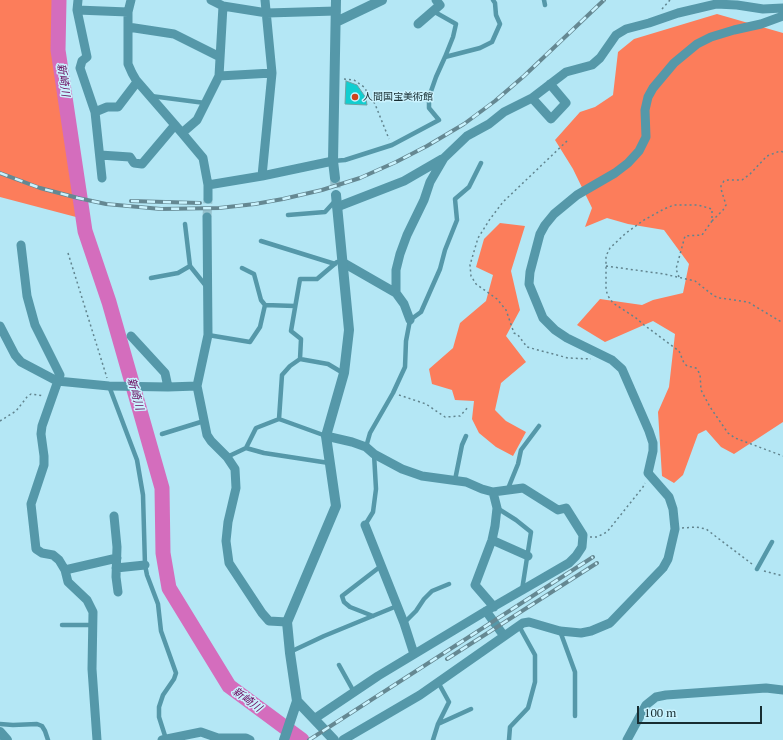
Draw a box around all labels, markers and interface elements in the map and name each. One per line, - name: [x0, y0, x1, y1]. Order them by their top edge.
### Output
- water label: 新崎川: [54, 63, 72, 97]
- place label: 人間国宝美術館: [363, 91, 433, 103]
- marker: 人間国宝美術館: [350, 92, 360, 102]
- water label: 新崎川: [124, 376, 146, 412]
- water label: 新崎川: [230, 685, 264, 715]
- scale bar: [639, 698, 764, 724]
- text: 100 m: [644, 705, 676, 720]

